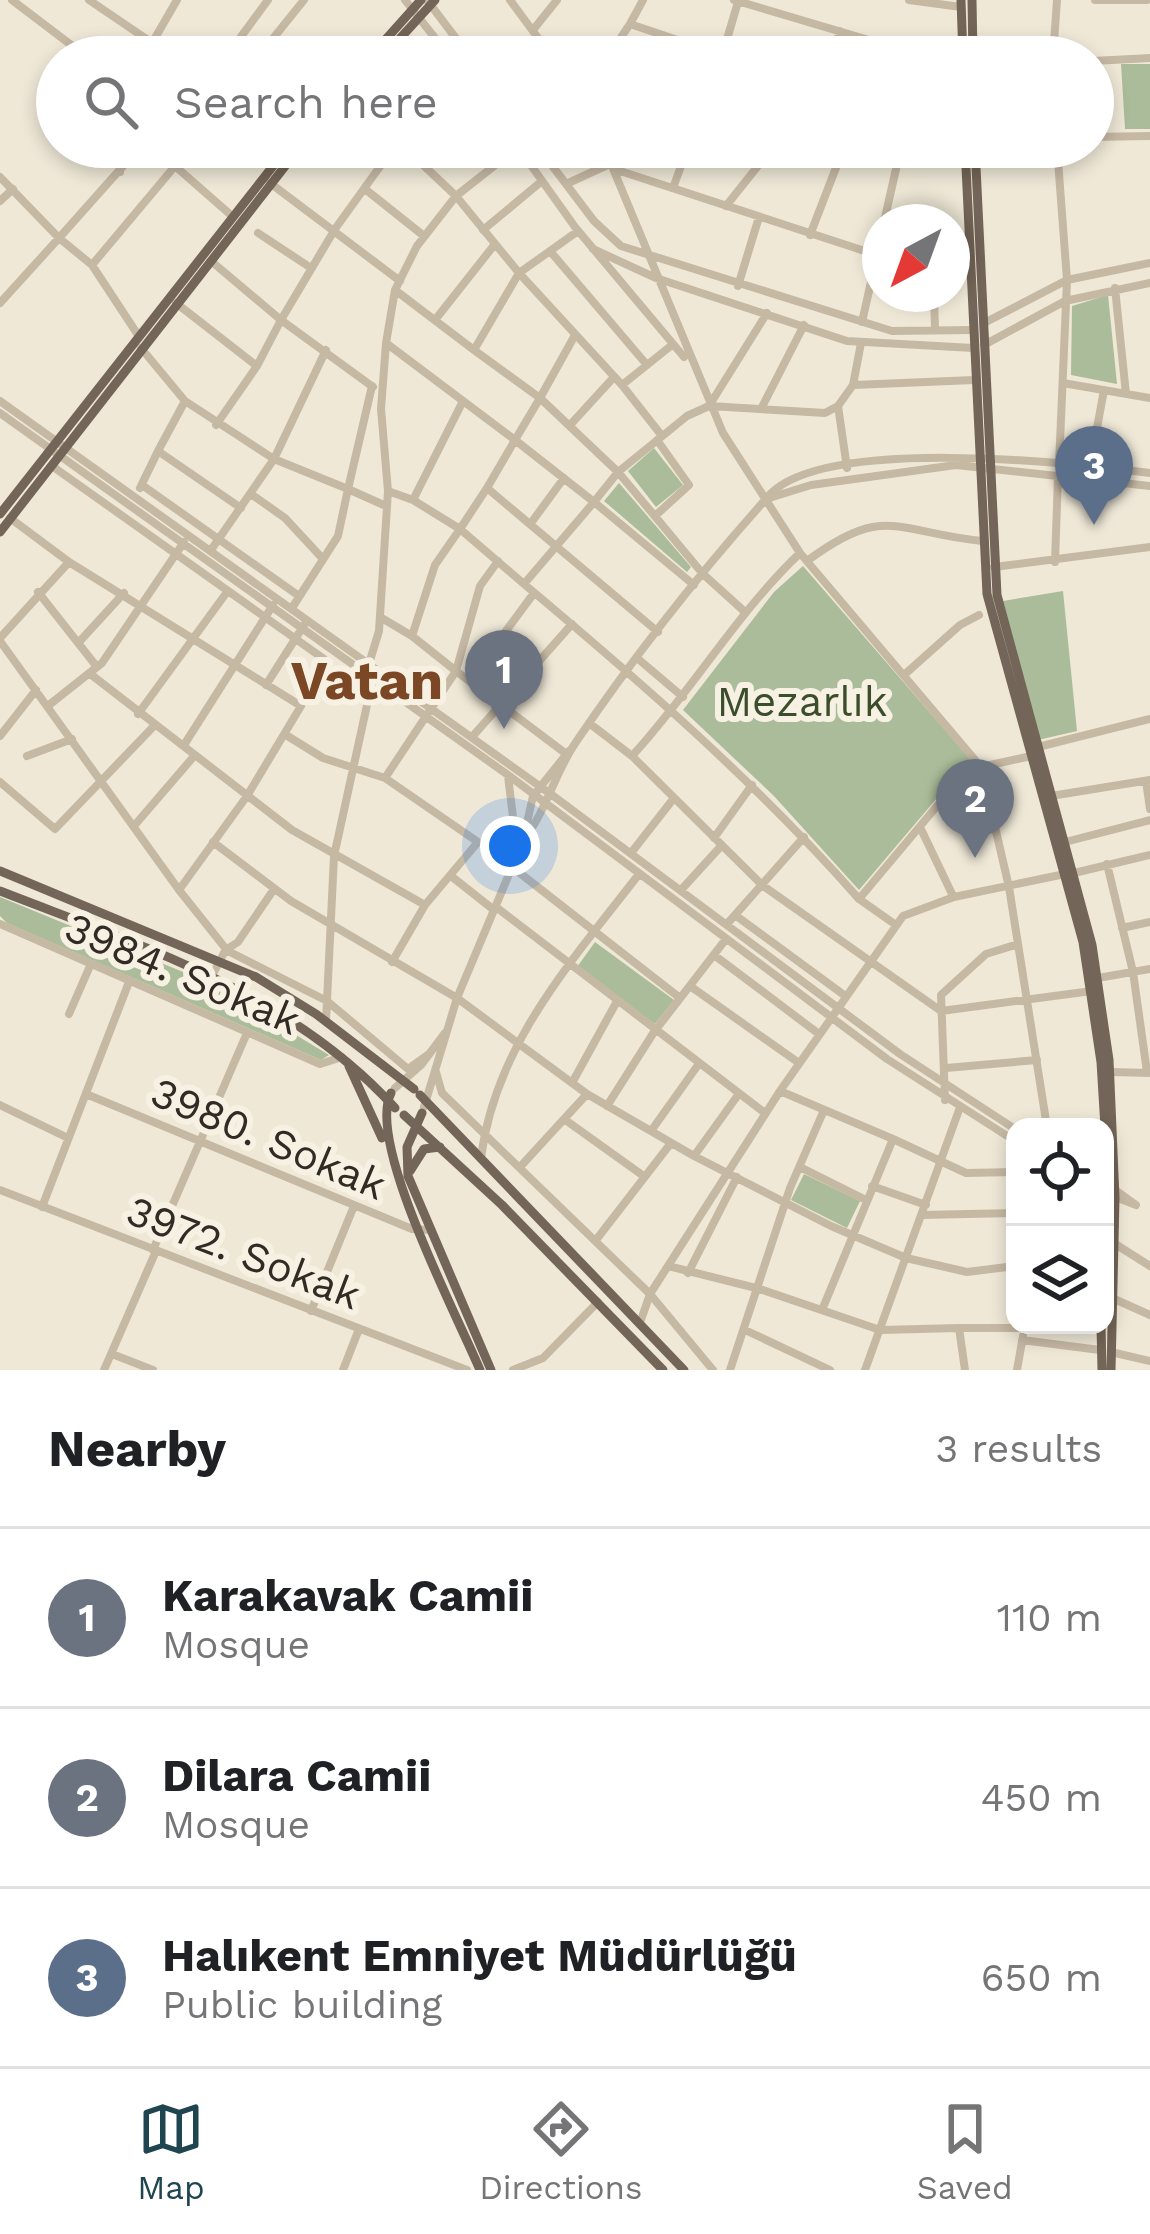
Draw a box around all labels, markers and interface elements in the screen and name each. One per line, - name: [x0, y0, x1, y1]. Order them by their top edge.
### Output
- search box: [36, 36, 1114, 168]
- icon: search: [78, 69, 144, 135]
- text: Search here: [174, 76, 438, 129]
- north arrow: [862, 204, 970, 312]
- pin: 3: [1055, 426, 1133, 525]
- pin: 1: [465, 630, 543, 729]
- district label: Vatan: [291, 649, 443, 712]
- park label: Mezarlık: [717, 677, 887, 726]
- pin: 2: [936, 759, 1014, 858]
- your location: [480, 816, 540, 876]
- street label: 3984. Sokak: [58, 902, 307, 1045]
- street label: 3980. Sokak: [144, 1067, 393, 1210]
- map controls: [1006, 1118, 1114, 1334]
- button: locate: [1006, 1118, 1114, 1226]
- street label: 3972. Sokak: [120, 1185, 368, 1319]
- button: layers: [1006, 1226, 1114, 1334]
- text: Nearby: [48, 1419, 226, 1478]
- text: 3 results: [936, 1426, 1102, 1471]
- text: Karakavak Camii: [162, 1569, 533, 1622]
- text: 1: [79, 1595, 95, 1640]
- text: 110 m: [997, 1595, 1102, 1640]
- text: Mosque: [162, 1622, 310, 1667]
- text: Dilara Camii: [162, 1749, 431, 1802]
- text: 2: [75, 1775, 99, 1820]
- text: 450 m: [981, 1775, 1102, 1820]
- text: Mosque: [162, 1802, 310, 1847]
- text: Halıkent Emniyet Müdürlüğü: [162, 1929, 797, 1982]
- text: 3: [75, 1955, 99, 2000]
- text: 650 m: [981, 1955, 1102, 2000]
- text: Public building: [162, 1982, 442, 2027]
- tab: Map: [137, 2096, 205, 2207]
- tab: Directions: [479, 2096, 642, 2207]
- tab: Saved: [917, 2096, 1013, 2207]

